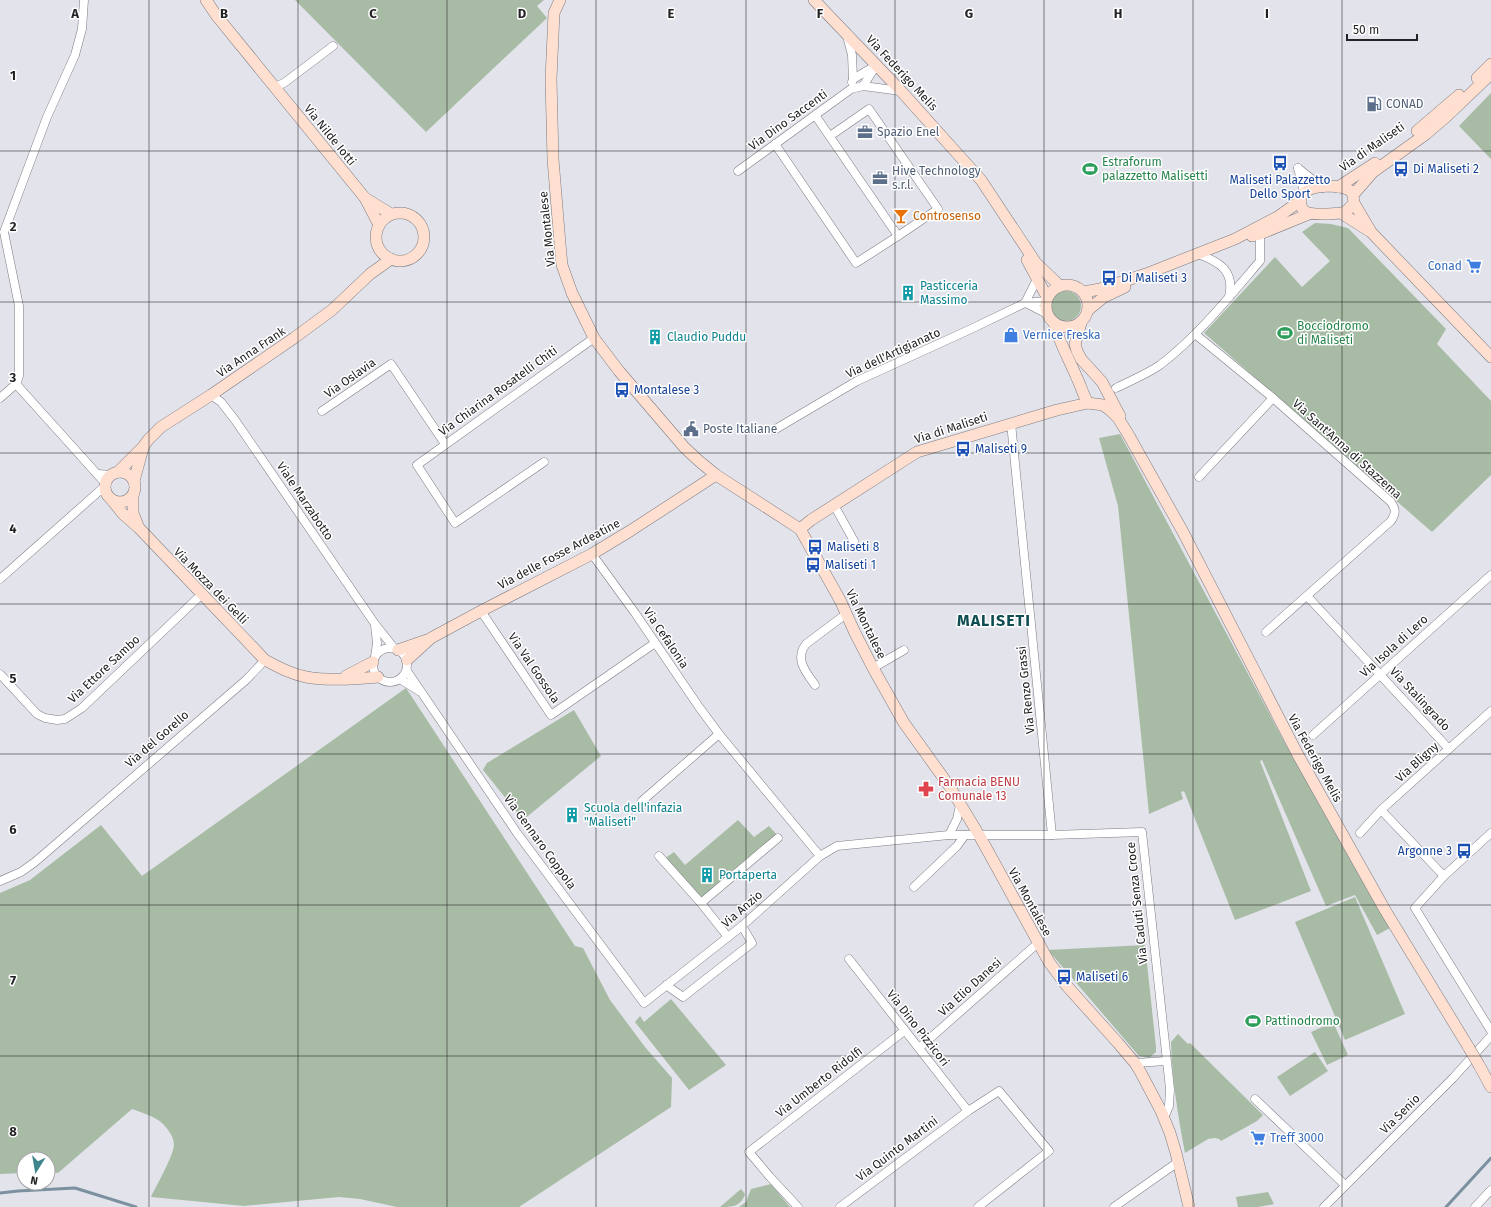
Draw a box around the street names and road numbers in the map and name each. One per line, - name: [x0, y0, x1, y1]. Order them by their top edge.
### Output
- street label: Via Federigo Melis: [863, 32, 941, 114]
- street label: Via Dino Saccenti: [746, 87, 830, 153]
- street label: Via Nilde Iotti: [301, 102, 359, 168]
- street label: Via di Maliseti: [1337, 119, 1407, 175]
- street label: Via Montalese: [536, 191, 558, 267]
- street label: Via Anna Frank: [214, 323, 289, 380]
- street label: Via dell'Artigianato: [844, 325, 942, 381]
- street label: Via Chiarina Rosatelli Chiti: [436, 343, 560, 439]
- street label: Via Oslavia: [322, 355, 378, 401]
- street label: Via Sant'Anna di Stazzema: [1290, 396, 1404, 502]
- street label: Via di Maliseti: [913, 410, 989, 446]
- street label: Viale Marzabotto: [274, 459, 336, 543]
- street label: Via delle Fosse Ardeatine: [496, 516, 622, 592]
- street label: Via Mozza dei Gelli: [171, 545, 251, 627]
- street label: Via Montalese: [843, 587, 889, 661]
- street label: Via Cefalonia: [641, 605, 691, 671]
- street label: Via Isola di Lero: [1357, 612, 1431, 680]
- street label: Via Val Gossola: [505, 630, 563, 706]
- street label: Via Ettore Sambo: [65, 632, 143, 706]
- street label: Via Renzo Grassi: [1014, 645, 1038, 735]
- street label: Via Stalingrado: [1387, 664, 1453, 734]
- street label: Via del Gorello: [122, 708, 192, 770]
- street label: Via Federigo Melis: [1285, 712, 1345, 805]
- street label: Via Bligny: [1393, 739, 1441, 785]
- street label: Via Gennaro Coppola: [501, 792, 579, 892]
- street label: Via Caduti Senza Croce: [1124, 841, 1150, 965]
- street label: Via Montalese: [1005, 865, 1055, 939]
- street label: Via Anzio: [719, 888, 765, 930]
- street label: Via Elio Danesi: [936, 955, 1004, 1019]
- street label: Via Dino Pizzicori: [884, 987, 952, 1069]
- street label: Via Umberto Ridolfi: [773, 1044, 865, 1120]
- street label: Via Senio: [1377, 1091, 1423, 1137]
- street label: Via Quinto Martini: [853, 1114, 941, 1184]

